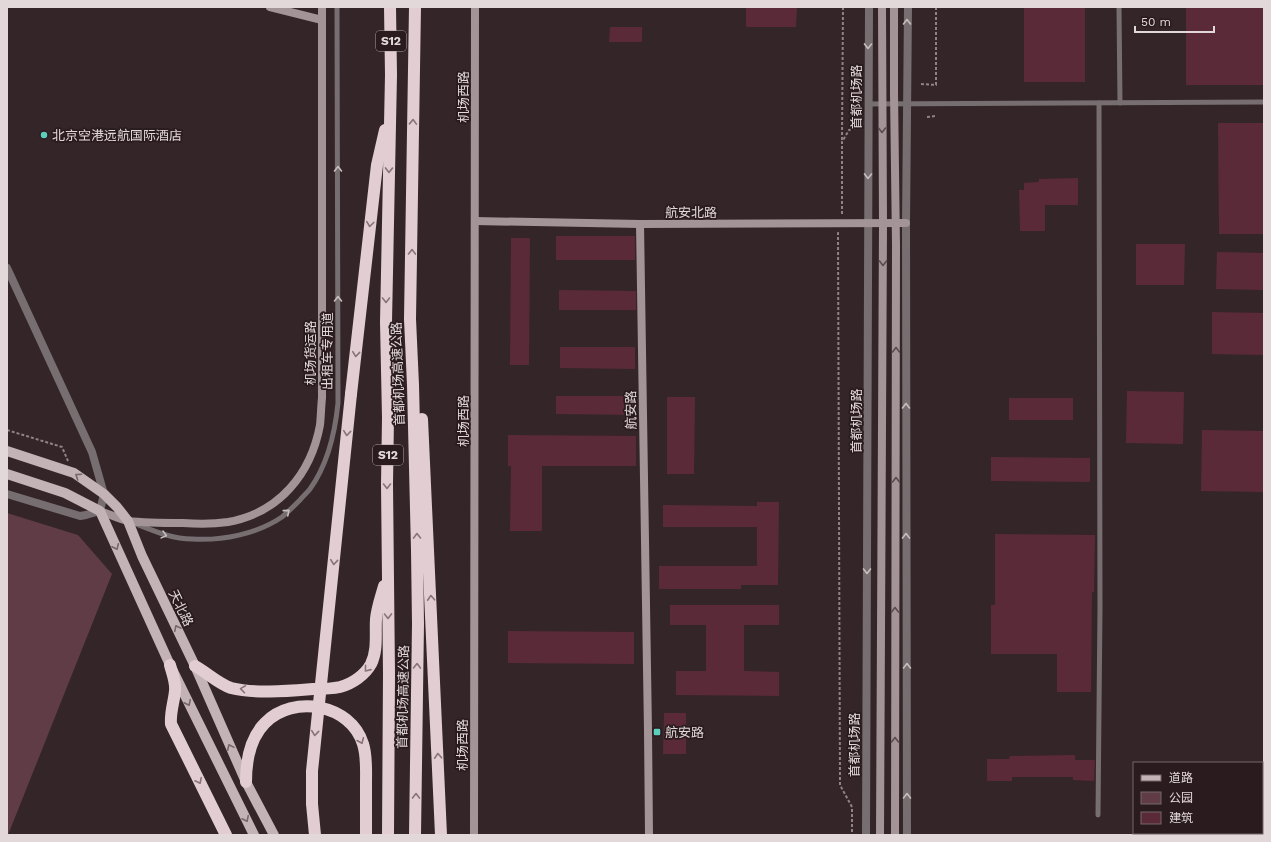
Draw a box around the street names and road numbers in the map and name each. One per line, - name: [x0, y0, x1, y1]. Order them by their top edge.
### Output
- road number: S12: [376, 31, 406, 51]
- street label: 首都机场路: [849, 64, 864, 130]
- street label: 机场西路: [456, 71, 471, 123]
- street label: 航安北路: [665, 205, 717, 220]
- street label: 出租车专用道: [320, 312, 335, 390]
- street label: 机场货运路: [303, 320, 318, 386]
- street label: 首都机场高速公路: [389, 322, 407, 426]
- street label: 首都机场路: [849, 388, 864, 454]
- street label: 航安路: [623, 390, 639, 430]
- street label: 机场西路: [456, 395, 471, 447]
- road number: S12: [373, 445, 403, 465]
- street label: 天北路: [166, 587, 196, 629]
- street label: 首都机场高速公路: [395, 645, 411, 749]
- street label: 首都机场路: [847, 712, 862, 778]
- street label: 机场西路: [455, 719, 470, 771]

